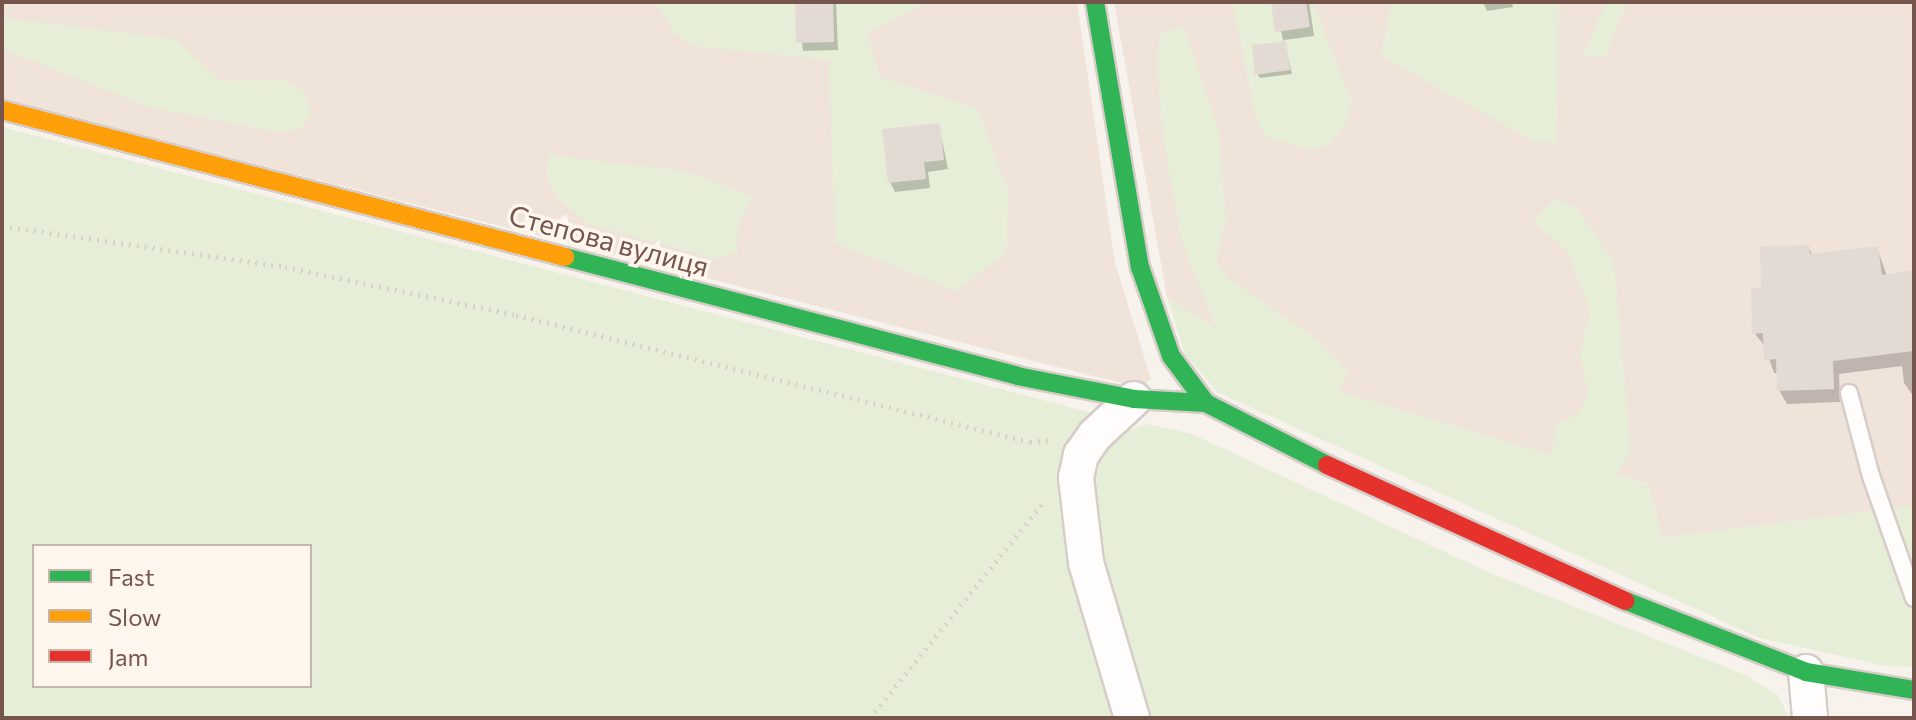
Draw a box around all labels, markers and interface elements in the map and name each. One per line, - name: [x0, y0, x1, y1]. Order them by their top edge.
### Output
- street label: Степова вулиця: [505, 197, 713, 283]
- legend: [32, 544, 312, 688]
- text: Fast: [108, 562, 155, 591]
- text: Slow: [108, 602, 161, 631]
- text: Jam: [108, 642, 148, 671]

